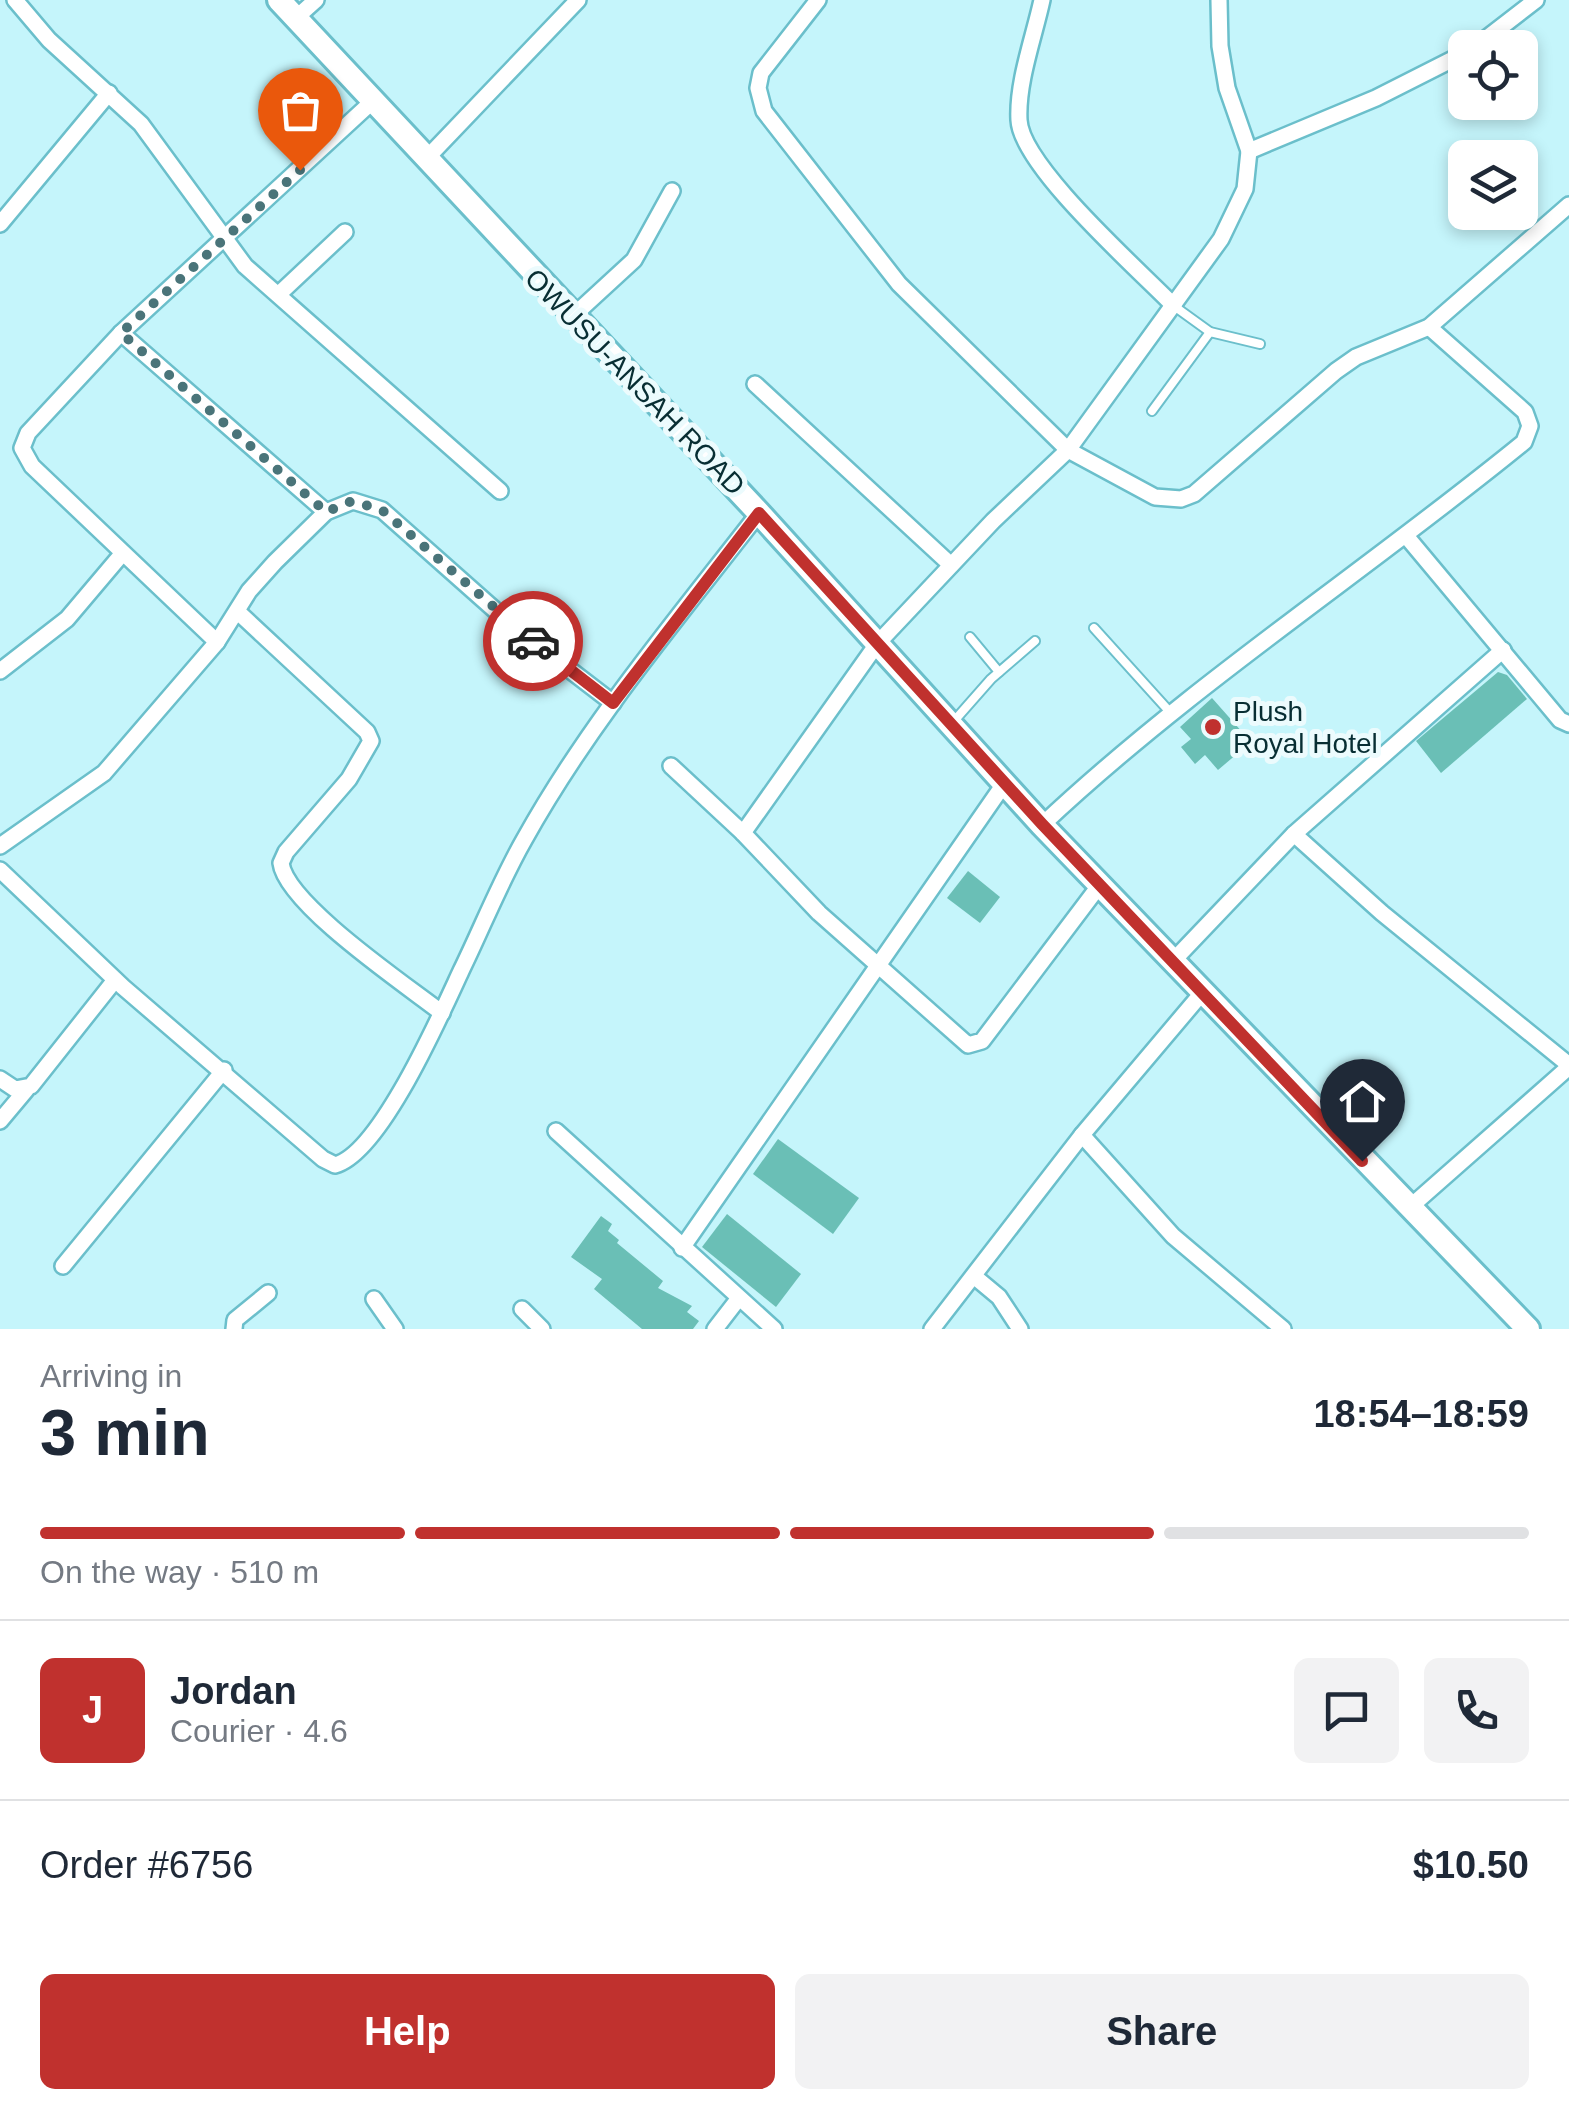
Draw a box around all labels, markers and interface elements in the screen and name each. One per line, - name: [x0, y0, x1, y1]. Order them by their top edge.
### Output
- map controls: [1448, 30, 1538, 230]
- button: locate: [1448, 30, 1538, 120]
- pin: [258, 68, 343, 171]
- icon: bag: [273, 83, 328, 138]
- button: layers: [1448, 140, 1538, 230]
- street label: OWUSU-ANSAH ROAD: [519, 263, 751, 501]
- courier: [483, 591, 583, 691]
- icon: car: [506, 614, 561, 669]
- place label: Plush Royal Hotel: [1233, 696, 1378, 759]
- marker: Plush Royal Hotel: [1202, 716, 1224, 738]
- pin: [1320, 1059, 1405, 1162]
- icon: home: [1335, 1074, 1390, 1129]
- text: Arriving in: [40, 1358, 182, 1394]
- text: 18:54–18:59: [1313, 1393, 1529, 1435]
- text: 3 min: [40, 1396, 210, 1469]
- text: On the way · 510 m: [40, 1554, 319, 1590]
- button: chat: [1294, 1658, 1399, 1763]
- button: phone: [1424, 1658, 1529, 1763]
- text: Jordan: [170, 1670, 297, 1712]
- text: J: [82, 1689, 103, 1731]
- text: Courier · 4.6: [170, 1713, 348, 1749]
- text: Order #6756: [40, 1844, 253, 1886]
- text: $10.50: [1413, 1844, 1529, 1886]
- button: Help: [40, 1974, 775, 2089]
- button: Share: [795, 1974, 1529, 2089]

